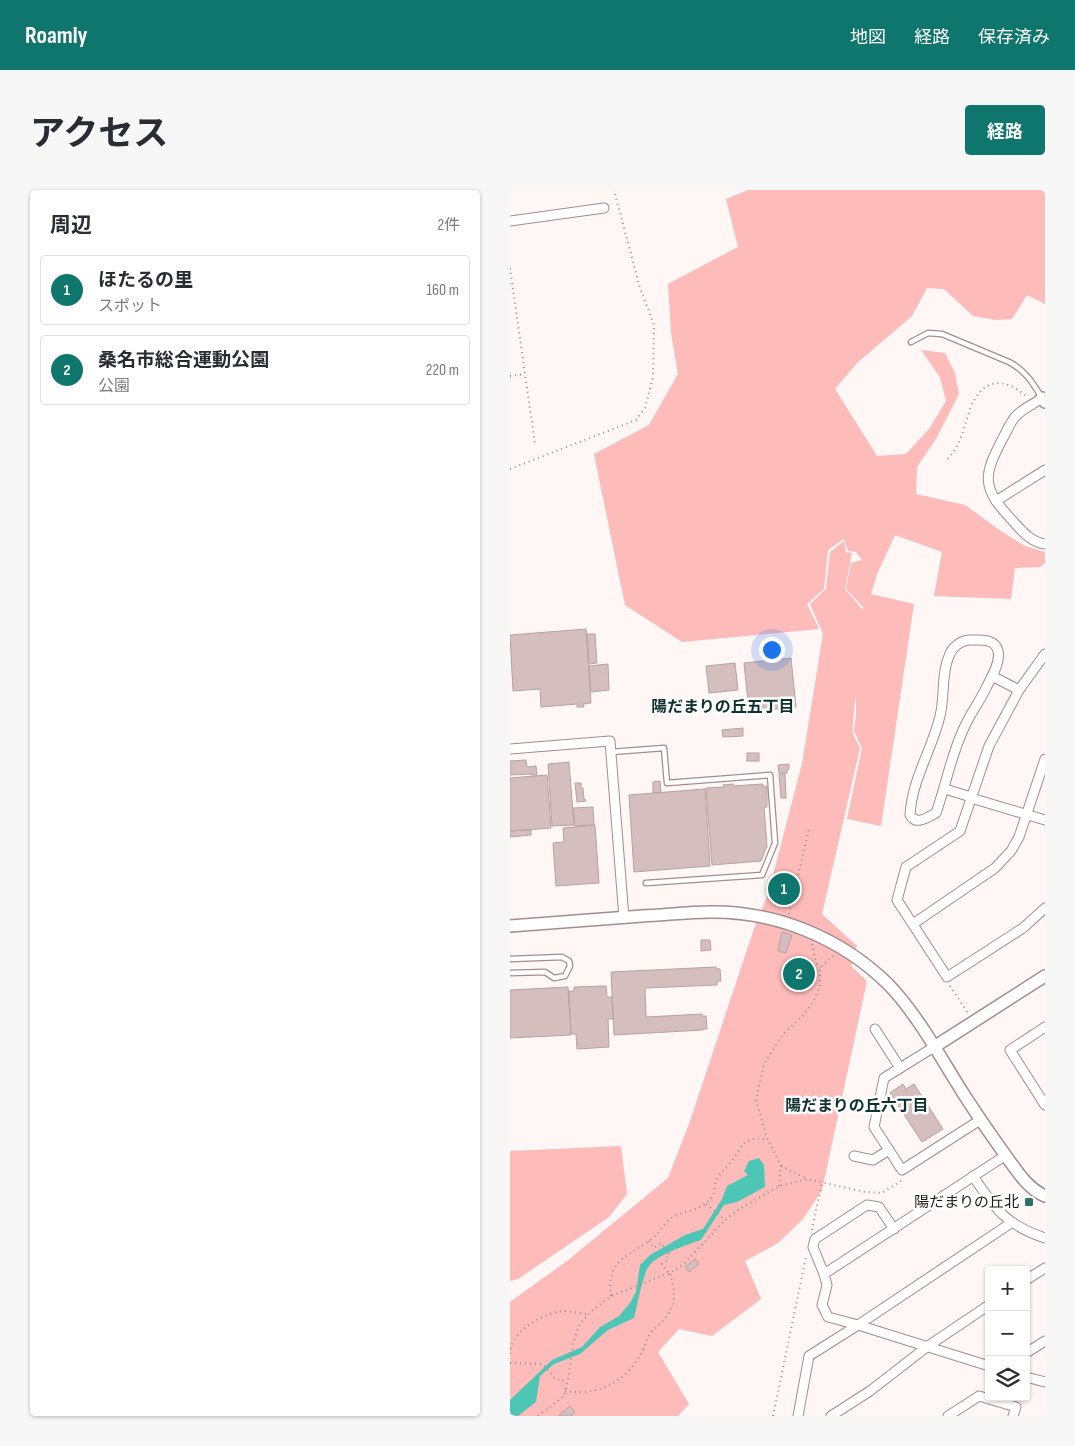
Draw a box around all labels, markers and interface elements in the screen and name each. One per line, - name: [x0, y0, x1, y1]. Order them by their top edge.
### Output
- text: Roamly: [25, 21, 88, 50]
- text: 地図: [850, 27, 886, 48]
- text: 経路: [914, 27, 950, 48]
- text: 保存済み: [978, 27, 1050, 48]
- button: 経路: [965, 105, 1045, 155]
- text: アクセス: [30, 113, 168, 156]
- text: 周辺: [50, 213, 92, 238]
- text: 2件: [437, 216, 460, 235]
- text: ほたるの里: [98, 269, 193, 292]
- text: 1: [64, 281, 70, 300]
- text: 160 m: [426, 281, 459, 300]
- text: スポット: [98, 297, 162, 316]
- text: 桑名市総合運動公園: [98, 349, 269, 372]
- text: 2: [63, 361, 71, 380]
- text: 220 m: [426, 361, 459, 380]
- text: 公園: [98, 377, 130, 396]
- your location: [759, 637, 785, 663]
- district label: 陽だまりの丘五丁目: [651, 698, 795, 717]
- pin: 1: [768, 870, 800, 908]
- pin: 2: [783, 955, 815, 993]
- district label: 陽だまりの丘六丁目: [785, 1097, 929, 1116]
- place label: 陽だまりの丘北: [914, 1193, 1019, 1212]
- marker: 陽だまりの丘北: [1023, 1196, 1035, 1208]
- map controls: [985, 1266, 1030, 1401]
- button: +: [985, 1266, 1030, 1311]
- button: −: [985, 1311, 1030, 1356]
- button: layers: [985, 1356, 1030, 1401]

